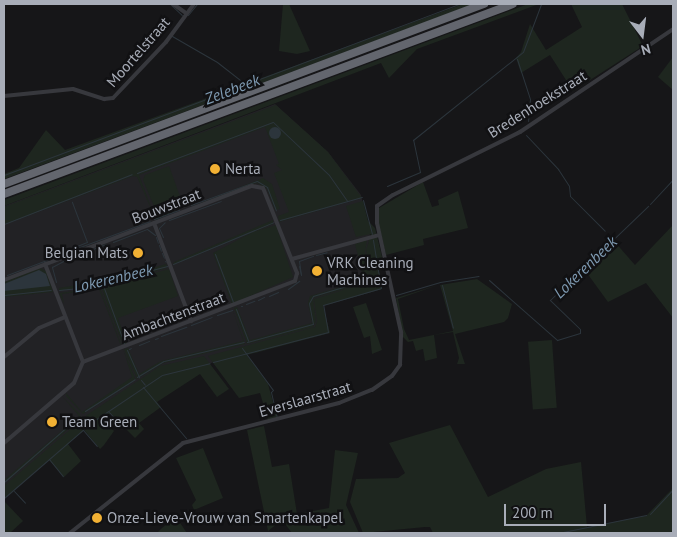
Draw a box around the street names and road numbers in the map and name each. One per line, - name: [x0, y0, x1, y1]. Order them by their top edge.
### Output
- street label: Moortelstraat: [103, 13, 173, 91]
- street label: Bredenhoekstraat: [484, 66, 590, 142]
- street label: Bouwstraat: [129, 185, 203, 227]
- street label: Ambachtenstraat: [119, 288, 227, 344]
- street label: Everslaarstraat: [257, 377, 353, 421]

